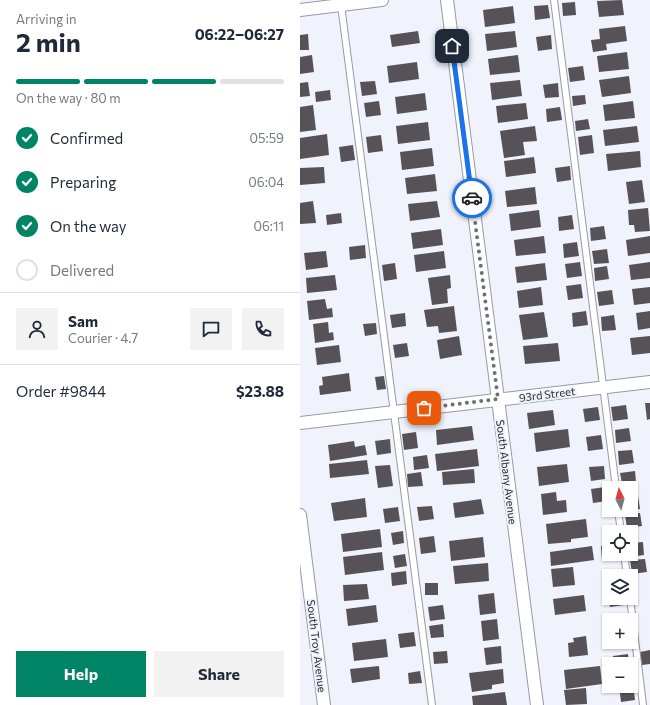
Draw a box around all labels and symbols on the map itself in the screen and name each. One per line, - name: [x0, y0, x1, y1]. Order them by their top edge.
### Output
- pin: [435, 29, 469, 63]
- courier: [452, 178, 492, 218]
- street label: 93rd Street: [518, 384, 576, 404]
- pin: [407, 391, 441, 425]
- street label: South Albany Avenue: [494, 419, 520, 525]
- north arrow: [602, 481, 638, 517]
- street label: South Troy Avenue: [305, 599, 329, 693]

